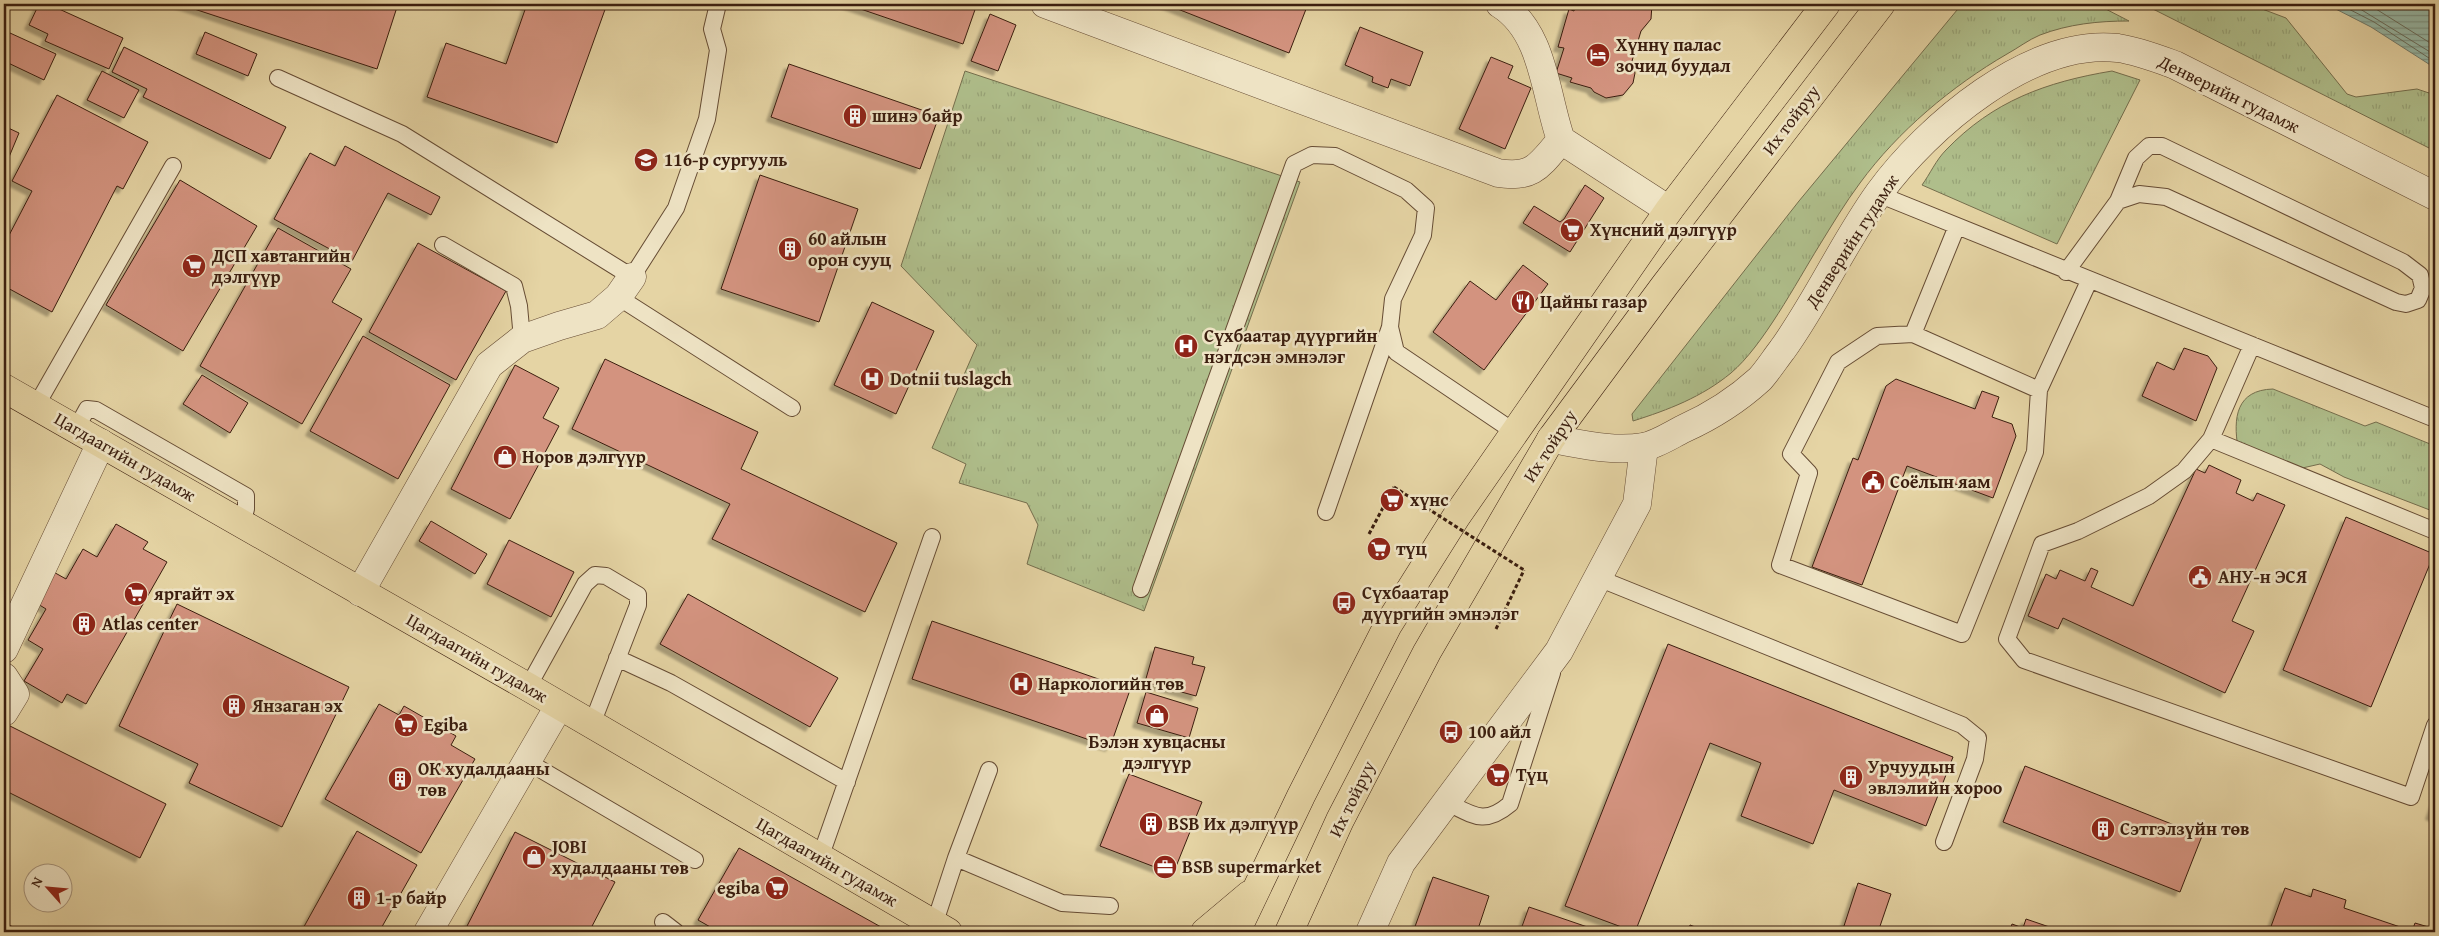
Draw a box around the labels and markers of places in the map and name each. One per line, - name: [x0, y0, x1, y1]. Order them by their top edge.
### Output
- place label: Хүннү палас зочид буудал: [1616, 31, 1731, 79]
- hotel icon: Хүннү палас зочид буудал: [1585, 42, 1611, 68]
- place label: шинэ байр: [872, 102, 962, 129]
- building icon: шинэ байр: [842, 103, 868, 129]
- place label: 116-р сургууль: [664, 146, 788, 173]
- school or university icon: 116-р сургууль: [633, 147, 659, 173]
- place label: Хүнсний дэлгүүр: [1590, 216, 1737, 243]
- supermarket icon: Хүнсний дэлгүүр: [1559, 217, 1585, 243]
- place label: 60 айлын орон сууц: [808, 225, 892, 273]
- building icon: 60 айлын орон сууц: [777, 236, 803, 262]
- place label: ДСП хавтангийн дэлгүүр: [211, 242, 351, 290]
- supermarket icon: ДСП хавтангийн дэлгүүр: [181, 253, 207, 279]
- place label: Цайны газар: [1540, 288, 1647, 315]
- restaurant icon: Цайны газар: [1510, 289, 1536, 315]
- place label: Сүхбаатар дүүргийн нэгдсэн эмнэлэг: [1204, 322, 1377, 370]
- hospital icon: Сүхбаатар дүүргийн нэгдсэн эмнэлэг: [1173, 333, 1199, 359]
- place label: Dotnii tuslagch: [890, 365, 1012, 392]
- hospital icon: Dotnii tuslagch: [859, 366, 885, 392]
- place label: Норов дэлгүүр: [522, 443, 646, 470]
- shop icon: Норов дэлгүүр: [492, 444, 518, 470]
- place label: Соёлын яам: [1890, 468, 1991, 495]
- public building icon: Соёлын яам: [1860, 469, 1886, 495]
- place label: хүнс: [1410, 486, 1449, 513]
- supermarket icon: хүнс: [1379, 487, 1405, 513]
- place label: түц: [1396, 535, 1427, 562]
- supermarket icon: түц: [1366, 536, 1392, 562]
- place label: АНУ-н ЭСЯ: [2218, 563, 2307, 590]
- public building icon: АНУ-н ЭСЯ: [2187, 564, 2213, 590]
- place label: Сүхбаатар дүүргийн эмнэлэг: [1362, 579, 1519, 627]
- place label: яргайт эх: [153, 580, 235, 607]
- supermarket icon: яргайт эх: [123, 581, 149, 607]
- bus stop icon: Сүхбаатар дүүргийн эмнэлэг: [1331, 590, 1357, 616]
- place label: Atlas center: [102, 610, 199, 637]
- building icon: Atlas center: [71, 611, 97, 637]
- place label: Наркологийн төв: [1038, 670, 1184, 697]
- hospital icon: Наркологийн төв: [1008, 671, 1034, 697]
- place label: Янзаган эх: [251, 692, 343, 719]
- building icon: Янзаган эх: [221, 693, 247, 719]
- shop icon: Бэлэн хувцасны дэлгүүр: [1144, 703, 1170, 729]
- place label: Egiba: [424, 711, 469, 738]
- supermarket icon: Egiba: [393, 712, 419, 738]
- place label: 100 айл: [1468, 718, 1531, 745]
- bus stop icon: 100 айл: [1438, 719, 1464, 745]
- place label: Бэлэн хувцасны дэлгүүр: [1089, 728, 1225, 776]
- place label: Урчуудын эвлэлийн хороо: [1868, 753, 2003, 801]
- place label: ОК худалдааны төв: [418, 755, 550, 803]
- place label: Түц: [1516, 761, 1548, 788]
- supermarket icon: Түц: [1485, 762, 1511, 788]
- building icon: Урчуудын эвлэлийн хороо: [1838, 764, 1864, 790]
- building icon: ОК худалдааны төв: [387, 766, 413, 792]
- place label: BSB Их дэлгүүр: [1168, 810, 1298, 837]
- building icon: BSB Их дэлгүүр: [1138, 811, 1164, 837]
- place label: Сэтгэлзүйн төв: [2120, 815, 2250, 842]
- building icon: Сэтгэлзүйн төв: [2090, 816, 2116, 842]
- place label: JOBI худалдааны төв: [549, 833, 689, 881]
- shop icon: JOBI худалдааны төв: [521, 844, 547, 870]
- place label: BSB supermarket: [1182, 853, 1322, 880]
- office icon: BSB supermarket: [1152, 854, 1178, 880]
- place label: egiba: [717, 874, 761, 901]
- supermarket icon: egiba: [764, 875, 790, 901]
- place label: 1-р байр: [376, 884, 447, 911]
- building icon: 1-р байр: [346, 885, 372, 911]

